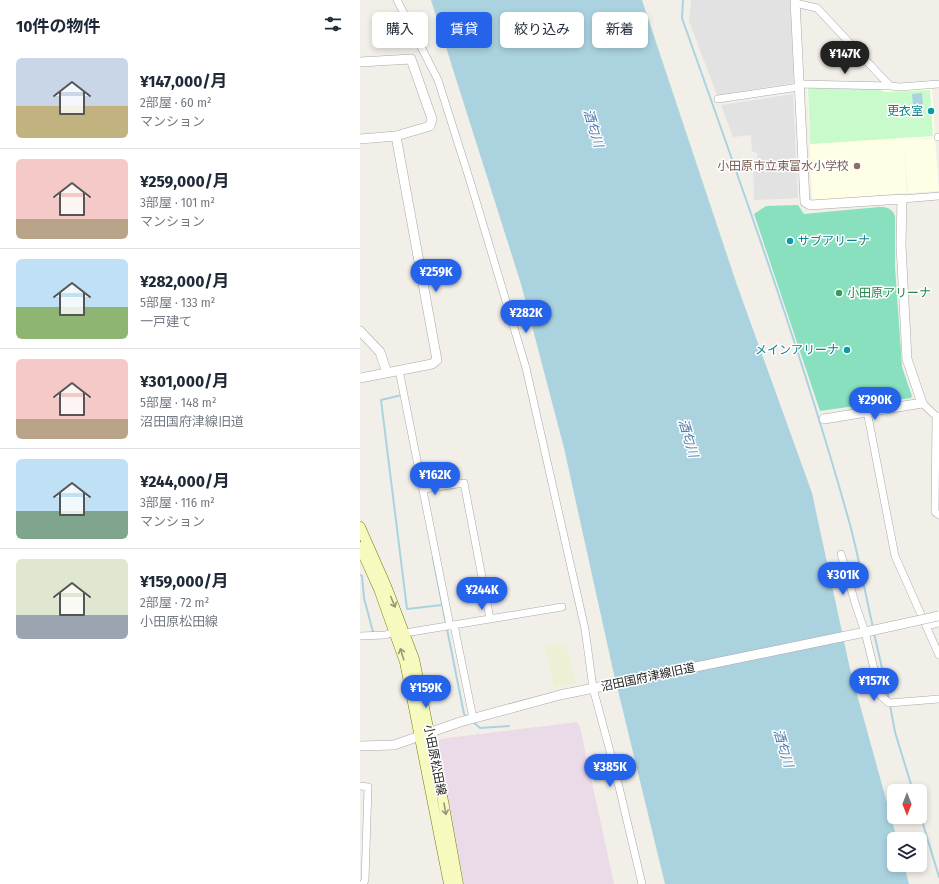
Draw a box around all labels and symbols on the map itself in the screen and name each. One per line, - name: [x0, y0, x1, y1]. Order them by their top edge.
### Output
- pin: ¥147K: [817, 41, 873, 75]
- place label: 更衣室: [887, 104, 923, 118]
- marker: 更衣室: [926, 106, 936, 116]
- water label: 酒匂川: [581, 107, 607, 151]
- place label: 小田原市立東富水小学校: [717, 159, 849, 173]
- marker: 小田原市立東富水小学校: [852, 161, 862, 171]
- place label: サブアリーナ: [798, 234, 870, 248]
- marker: サブアリーナ: [785, 236, 795, 246]
- pin: ¥259K: [408, 259, 464, 293]
- place label: 小田原アリーナ: [847, 286, 931, 300]
- marker: 小田原アリーナ: [834, 288, 844, 298]
- pin: ¥282K: [498, 300, 554, 334]
- place label: メインアリーナ: [755, 343, 839, 357]
- marker: メインアリーナ: [842, 345, 852, 355]
- pin: ¥290K: [847, 387, 903, 421]
- water label: 酒匂川: [676, 417, 702, 461]
- pin: ¥162K: [407, 462, 463, 496]
- pin: ¥301K: [815, 562, 871, 596]
- pin: ¥244K: [454, 577, 510, 611]
- one-way arrow: [389, 595, 397, 607]
- one-way arrow: [398, 647, 405, 660]
- street label: 沼田国府津線旧道: [600, 660, 696, 694]
- pin: ¥157K: [846, 668, 902, 702]
- pin: ¥159K: [398, 675, 454, 709]
- street label: 小田原松田線: [421, 723, 449, 797]
- water label: 酒匂川: [771, 727, 797, 771]
- pin: ¥385K: [582, 754, 638, 788]
- north arrow: [887, 784, 927, 824]
- one-way arrow: [441, 802, 449, 815]

